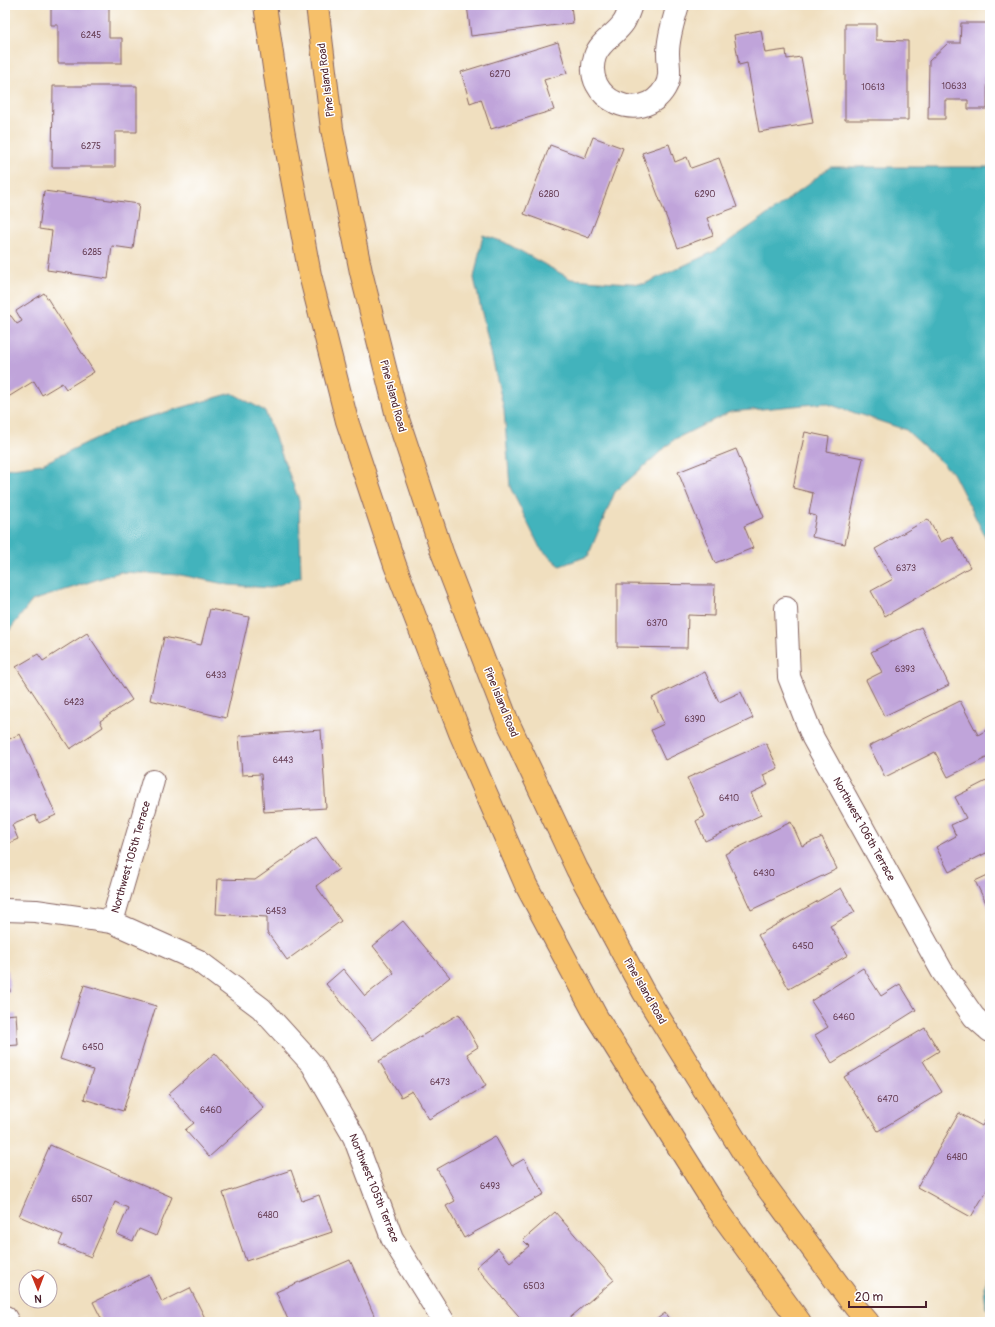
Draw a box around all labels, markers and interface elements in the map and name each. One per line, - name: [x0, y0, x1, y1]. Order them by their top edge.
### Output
- house number: 6245: [81, 30, 101, 41]
- street label: Pine Island Road: [315, 42, 337, 118]
- house number: 6270: [489, 69, 511, 80]
- house number: 10633: [942, 81, 966, 92]
- house number: 10613: [861, 82, 885, 93]
- house number: 6275: [81, 141, 101, 152]
- house number: 6280: [539, 189, 559, 200]
- house number: 6290: [694, 189, 716, 200]
- house number: 6285: [82, 247, 102, 258]
- street label: Pine Island Road: [377, 358, 409, 434]
- house number: 6373: [896, 563, 916, 574]
- house number: 6370: [646, 618, 668, 629]
- house number: 6393: [895, 664, 915, 675]
- street label: Pine Island Road: [481, 665, 521, 739]
- house number: 6433: [206, 670, 226, 681]
- house number: 6423: [64, 697, 84, 708]
- house number: 6390: [684, 714, 706, 725]
- house number: 6443: [273, 755, 293, 766]
- street label: Northwest 106th Terrace: [830, 775, 898, 884]
- house number: 6410: [719, 793, 739, 804]
- street label: Northwest 105th Terrace: [109, 799, 153, 915]
- house number: 6430: [753, 868, 775, 879]
- house number: 6453: [266, 906, 286, 917]
- house number: 6450: [792, 941, 814, 952]
- street label: Pine Island Road: [621, 956, 669, 1026]
- house number: 6460: [833, 1012, 855, 1023]
- house number: 6450: [82, 1042, 104, 1053]
- house number: 6473: [430, 1077, 450, 1088]
- house number: 6470: [877, 1094, 899, 1105]
- house number: 6460: [200, 1105, 222, 1116]
- street label: Northwest 105th Terrace: [346, 1132, 402, 1245]
- house number: 6480: [946, 1152, 968, 1163]
- house number: 6493: [480, 1181, 500, 1192]
- house number: 6507: [71, 1194, 93, 1205]
- house number: 6480: [257, 1210, 279, 1221]
- north arrow: [18, 1269, 58, 1309]
- house number: 6503: [523, 1281, 545, 1292]
- scale bar: [849, 1283, 926, 1309]
- text: 20 m: [855, 1290, 884, 1305]
- text: N: [34, 1292, 42, 1305]

